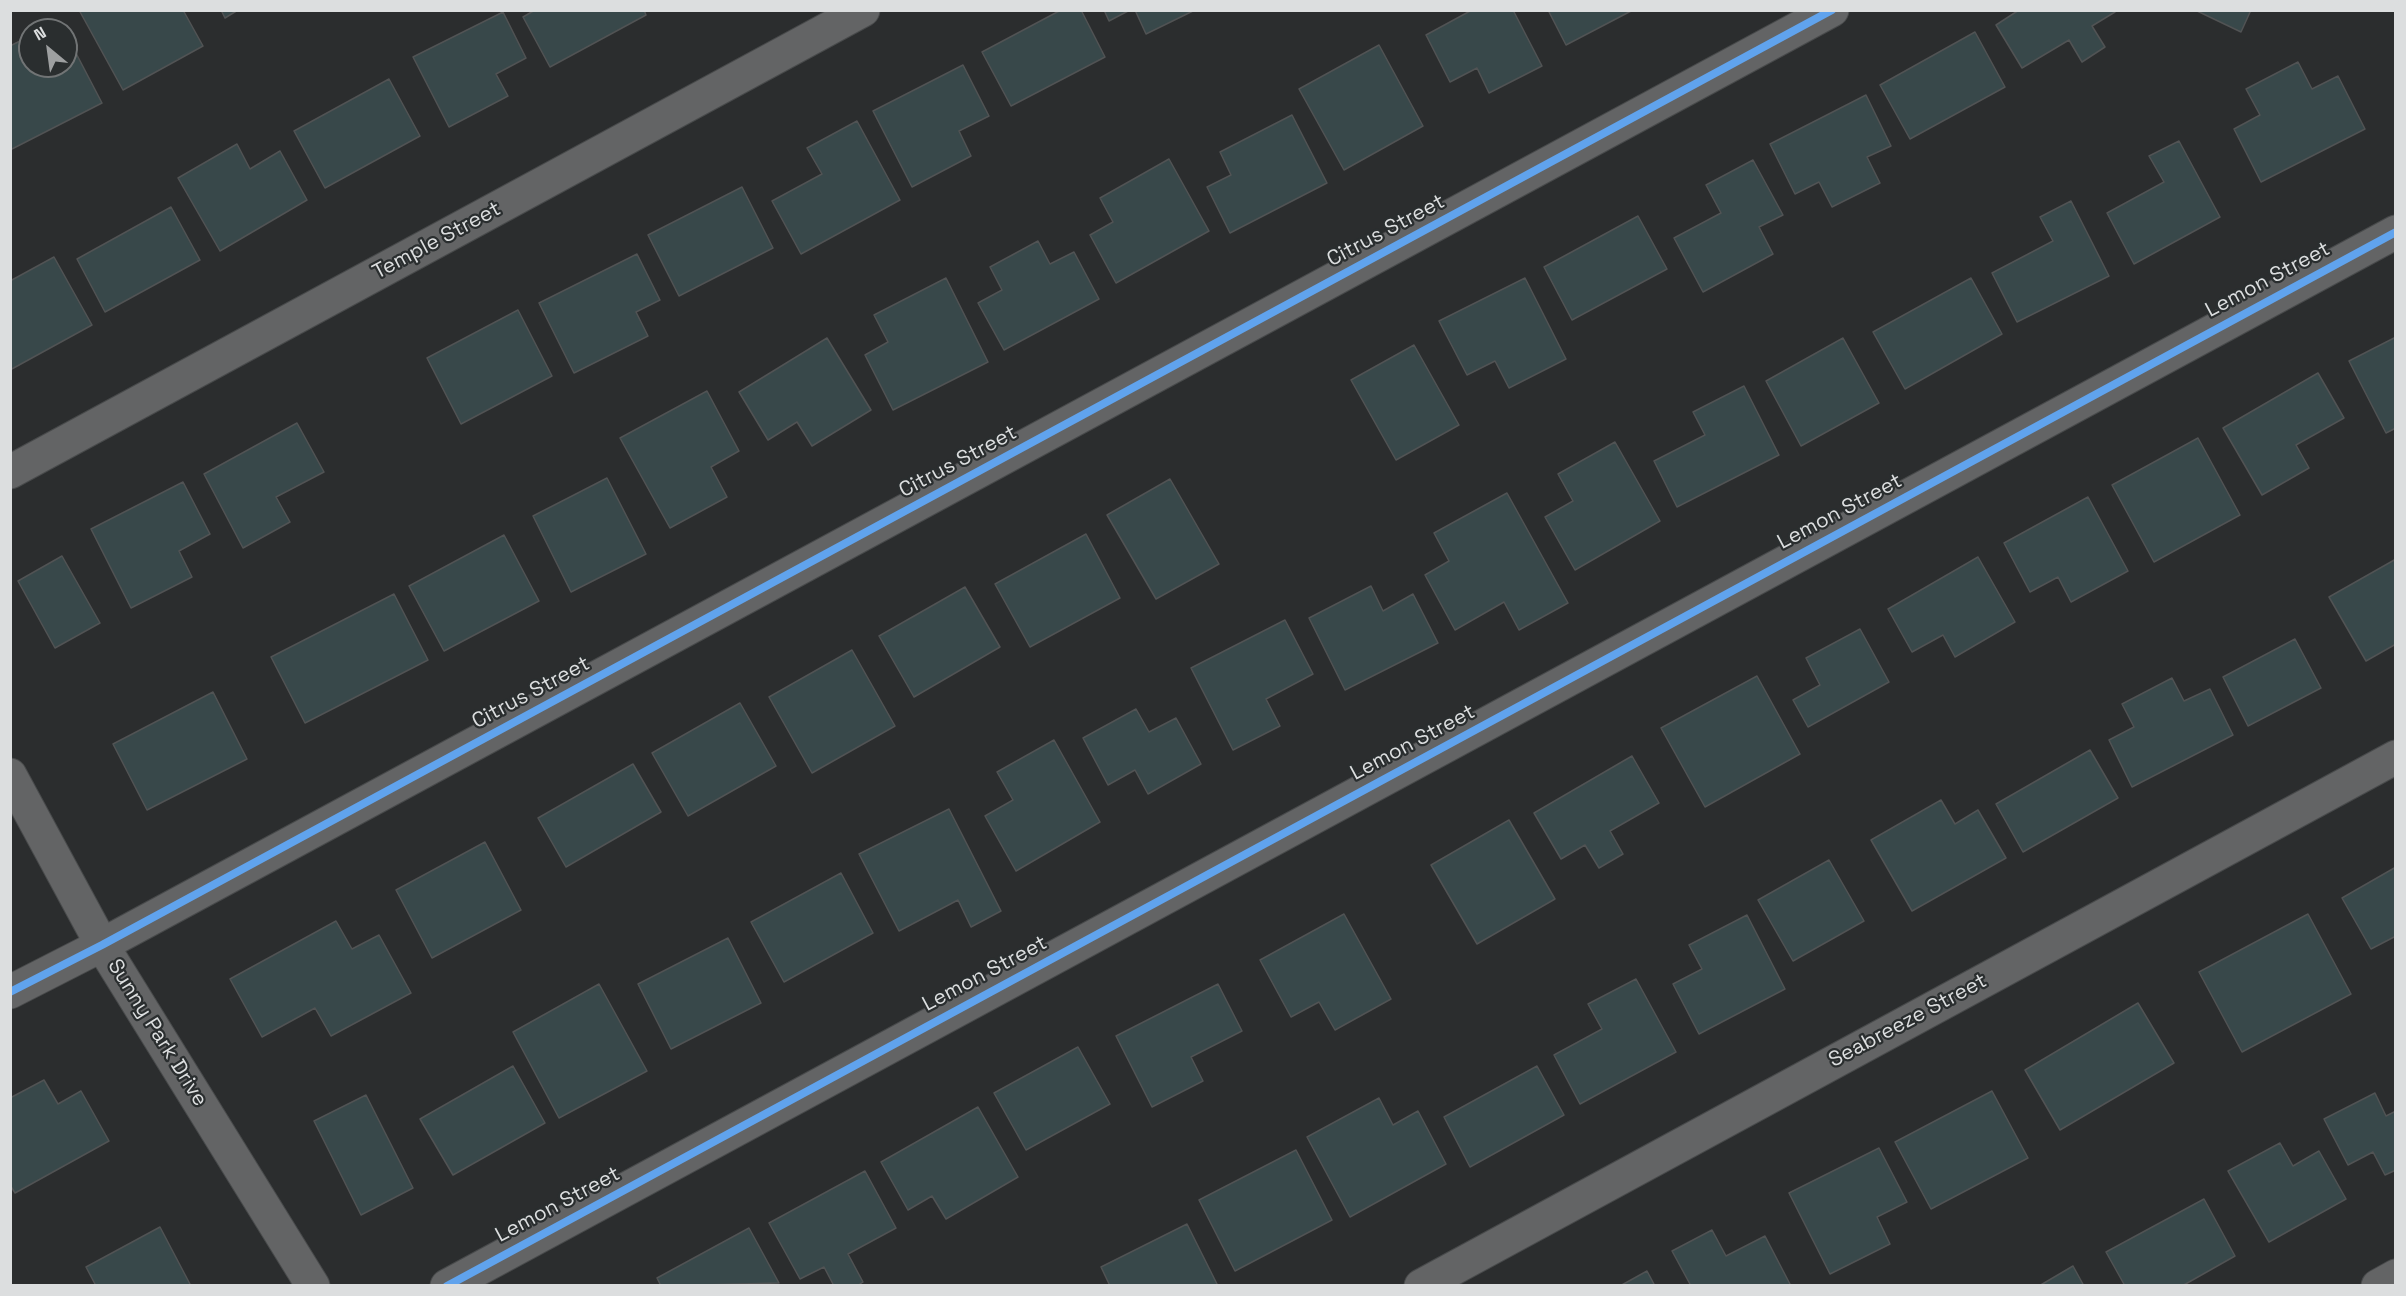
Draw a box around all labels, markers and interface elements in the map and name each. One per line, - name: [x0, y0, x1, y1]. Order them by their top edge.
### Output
- north arrow: [18, 18, 78, 78]
- text: N: [30, 22, 50, 45]
- street label: Citrus Street: [1323, 189, 1449, 273]
- street label: Temple Street: [369, 197, 505, 285]
- street label: Lemon Street: [2201, 237, 2335, 323]
- street label: Citrus Street: [895, 420, 1021, 504]
- street label: Lemon Street: [1773, 469, 1907, 555]
- street label: Citrus Street: [468, 651, 594, 735]
- street label: Lemon Street: [1346, 700, 1480, 786]
- street label: Lemon Street: [918, 931, 1052, 1017]
- street label: Sunny Park Drive: [102, 955, 212, 1111]
- street label: Seabreeze Street: [1825, 969, 1991, 1073]
- street label: Lemon Street: [491, 1162, 625, 1248]

